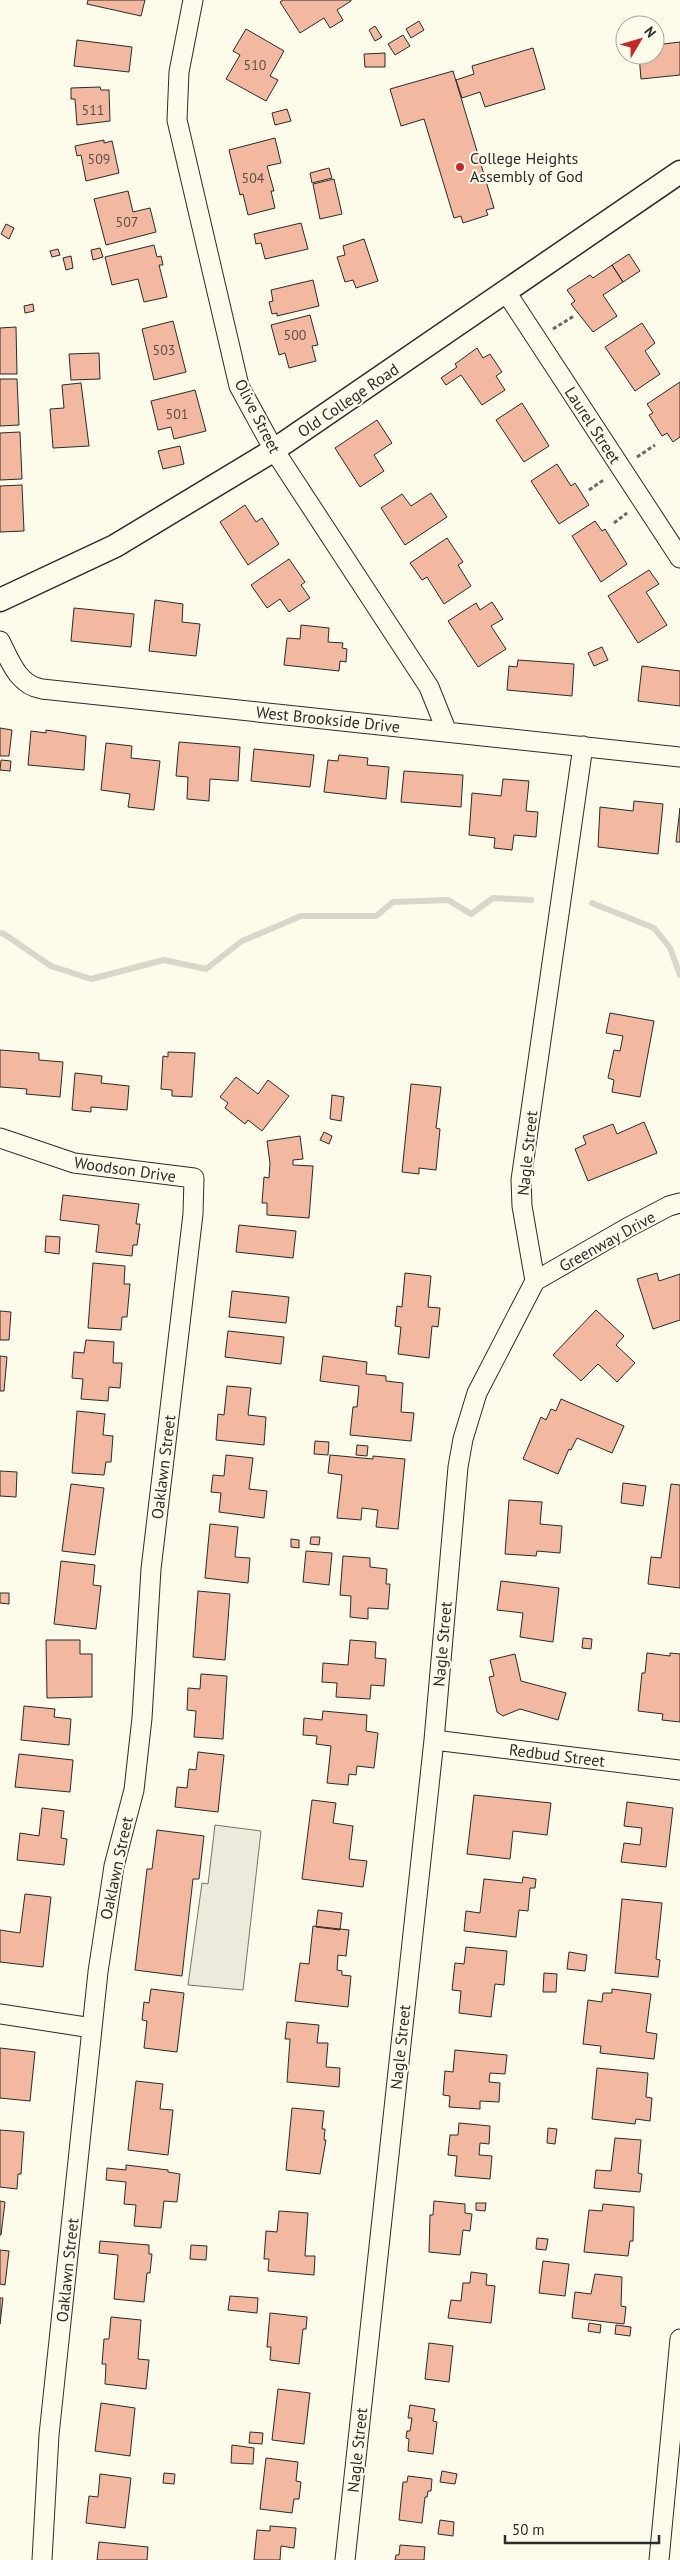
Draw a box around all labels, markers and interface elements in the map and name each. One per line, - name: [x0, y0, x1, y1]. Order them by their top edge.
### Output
- north arrow: [615, 15, 665, 65]
- text: N: [640, 23, 660, 41]
- house number: 510: [244, 56, 267, 74]
- house number: 511: [82, 101, 104, 119]
- place label: College Heights Assembly of God: [470, 148, 583, 186]
- house number: 509: [88, 150, 110, 168]
- marker: College Heights Assembly of God: [454, 161, 466, 173]
- house number: 504: [242, 169, 265, 187]
- house number: 507: [116, 213, 138, 231]
- house number: 500: [284, 326, 307, 344]
- house number: 503: [153, 341, 175, 359]
- street label: Old College Road: [294, 359, 402, 441]
- street label: Olive Street: [231, 375, 285, 457]
- street label: Laurel Street: [561, 383, 626, 468]
- house number: 501: [166, 405, 188, 423]
- street label: West Brookside Drive: [255, 701, 401, 737]
- street label: Nagle Street: [513, 1109, 541, 1196]
- street label: Woodson Drive: [73, 1152, 177, 1186]
- street label: Greenway Drive: [555, 1206, 659, 1276]
- street label: Oaklawn Street: [147, 1413, 179, 1520]
- street label: Nagle Street: [428, 1600, 456, 1687]
- street label: Redbud Street: [508, 1739, 607, 1771]
- street label: Oaklawn Street: [95, 1814, 137, 1921]
- street label: Nagle Street: [386, 2003, 414, 2090]
- street label: Oaklawn Street: [52, 2216, 82, 2323]
- street label: Nagle Street: [343, 2406, 371, 2493]
- scale bar: [505, 2512, 659, 2544]
- text: 50 m: [512, 2520, 545, 2539]

